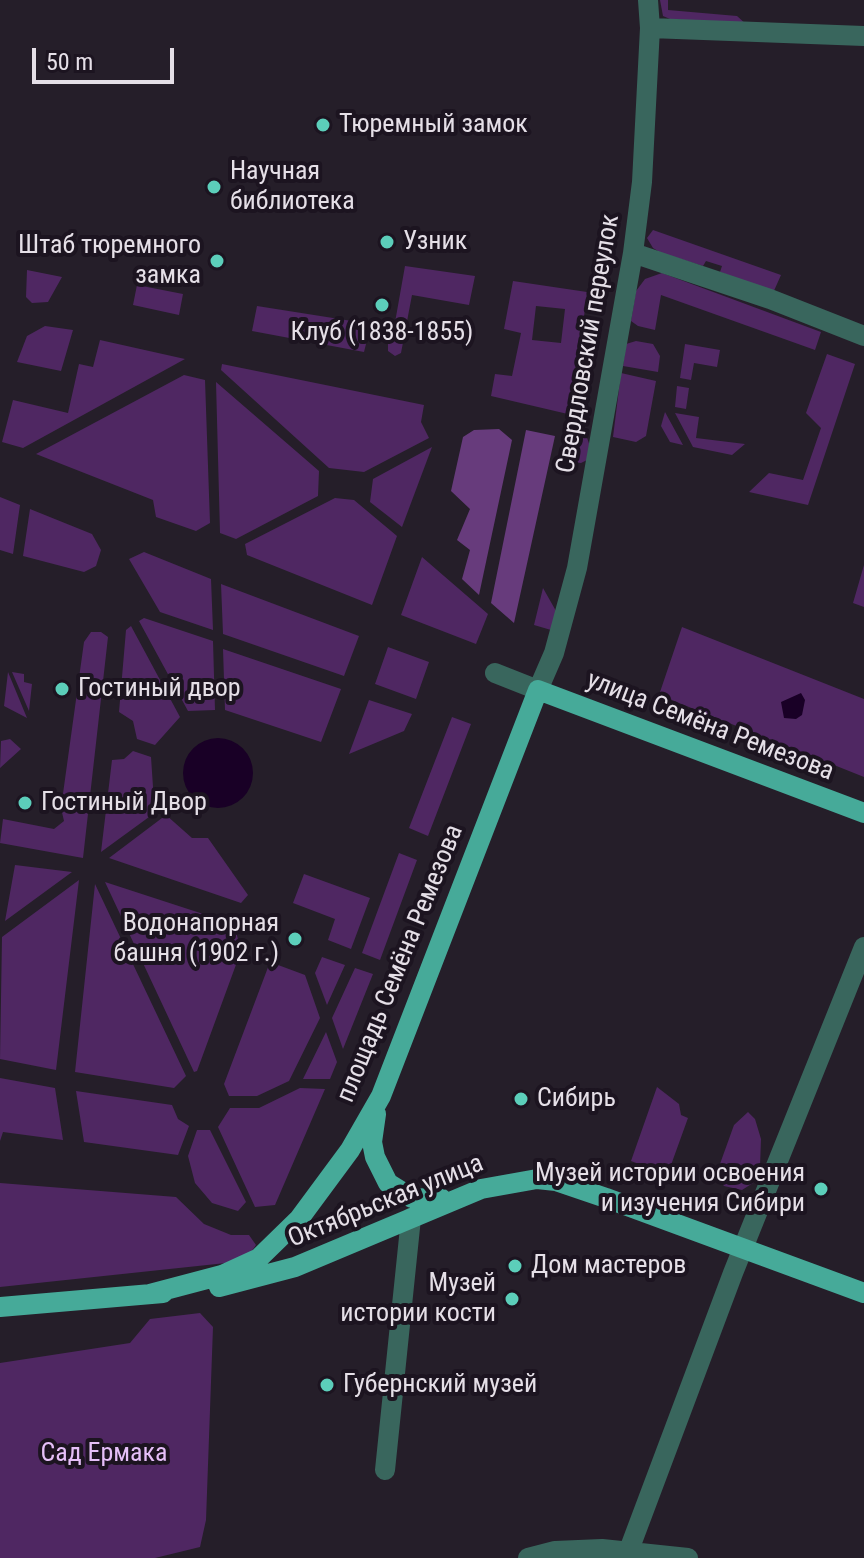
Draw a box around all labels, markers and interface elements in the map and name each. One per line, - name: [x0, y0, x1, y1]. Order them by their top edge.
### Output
- scale bar: [36, 32, 178, 82]
- text: 50 m: [46, 48, 93, 76]
- place label: Тюремный замок: [339, 109, 528, 141]
- marker: Тюремный замок: [314, 116, 332, 134]
- place label: Научная библиотека: [230, 156, 355, 218]
- marker: Научная библиотека: [205, 178, 223, 196]
- street label: Свердловский переулок: [551, 212, 627, 476]
- place label: Узник: [403, 226, 467, 258]
- place label: Штаб тюремного замка: [18, 230, 201, 292]
- marker: Узник: [378, 233, 396, 251]
- marker: Штаб тюремного замка: [208, 252, 226, 270]
- marker: Клуб (1838-1855): [373, 296, 391, 314]
- place label: Клуб (1838-1855): [291, 317, 473, 349]
- street label: улица Семёна Ремезова: [582, 665, 838, 789]
- place label: Гостиный двор: [78, 673, 241, 705]
- marker: Гостиный двор: [53, 680, 71, 698]
- place label: Гостиный Двор: [41, 787, 207, 819]
- marker: Гостиный Двор: [16, 794, 34, 812]
- street label: площадь Семёна Ремезова: [331, 821, 471, 1107]
- place label: Водонапорная башня (1902 г.): [114, 908, 279, 970]
- marker: Водонапорная башня (1902 г.): [286, 930, 304, 948]
- place label: Сибирь: [537, 1083, 616, 1115]
- marker: Сибирь: [512, 1090, 530, 1108]
- street label: Октябрьская улица: [284, 1149, 488, 1255]
- place label: Музей истории освоения и изучения Сибири: [535, 1158, 805, 1220]
- marker: Музей истории освоения и изучения Сибири: [812, 1180, 830, 1198]
- place label: Дом мастеров: [531, 1250, 686, 1282]
- marker: Дом мастеров: [506, 1257, 524, 1275]
- place label: Музей истории кости: [340, 1268, 496, 1330]
- marker: Музей истории кости: [503, 1290, 521, 1308]
- place label: Губернский музей: [343, 1369, 537, 1401]
- marker: Губернский музей: [318, 1376, 336, 1394]
- park label: Сад Ермака: [40, 1438, 168, 1470]

